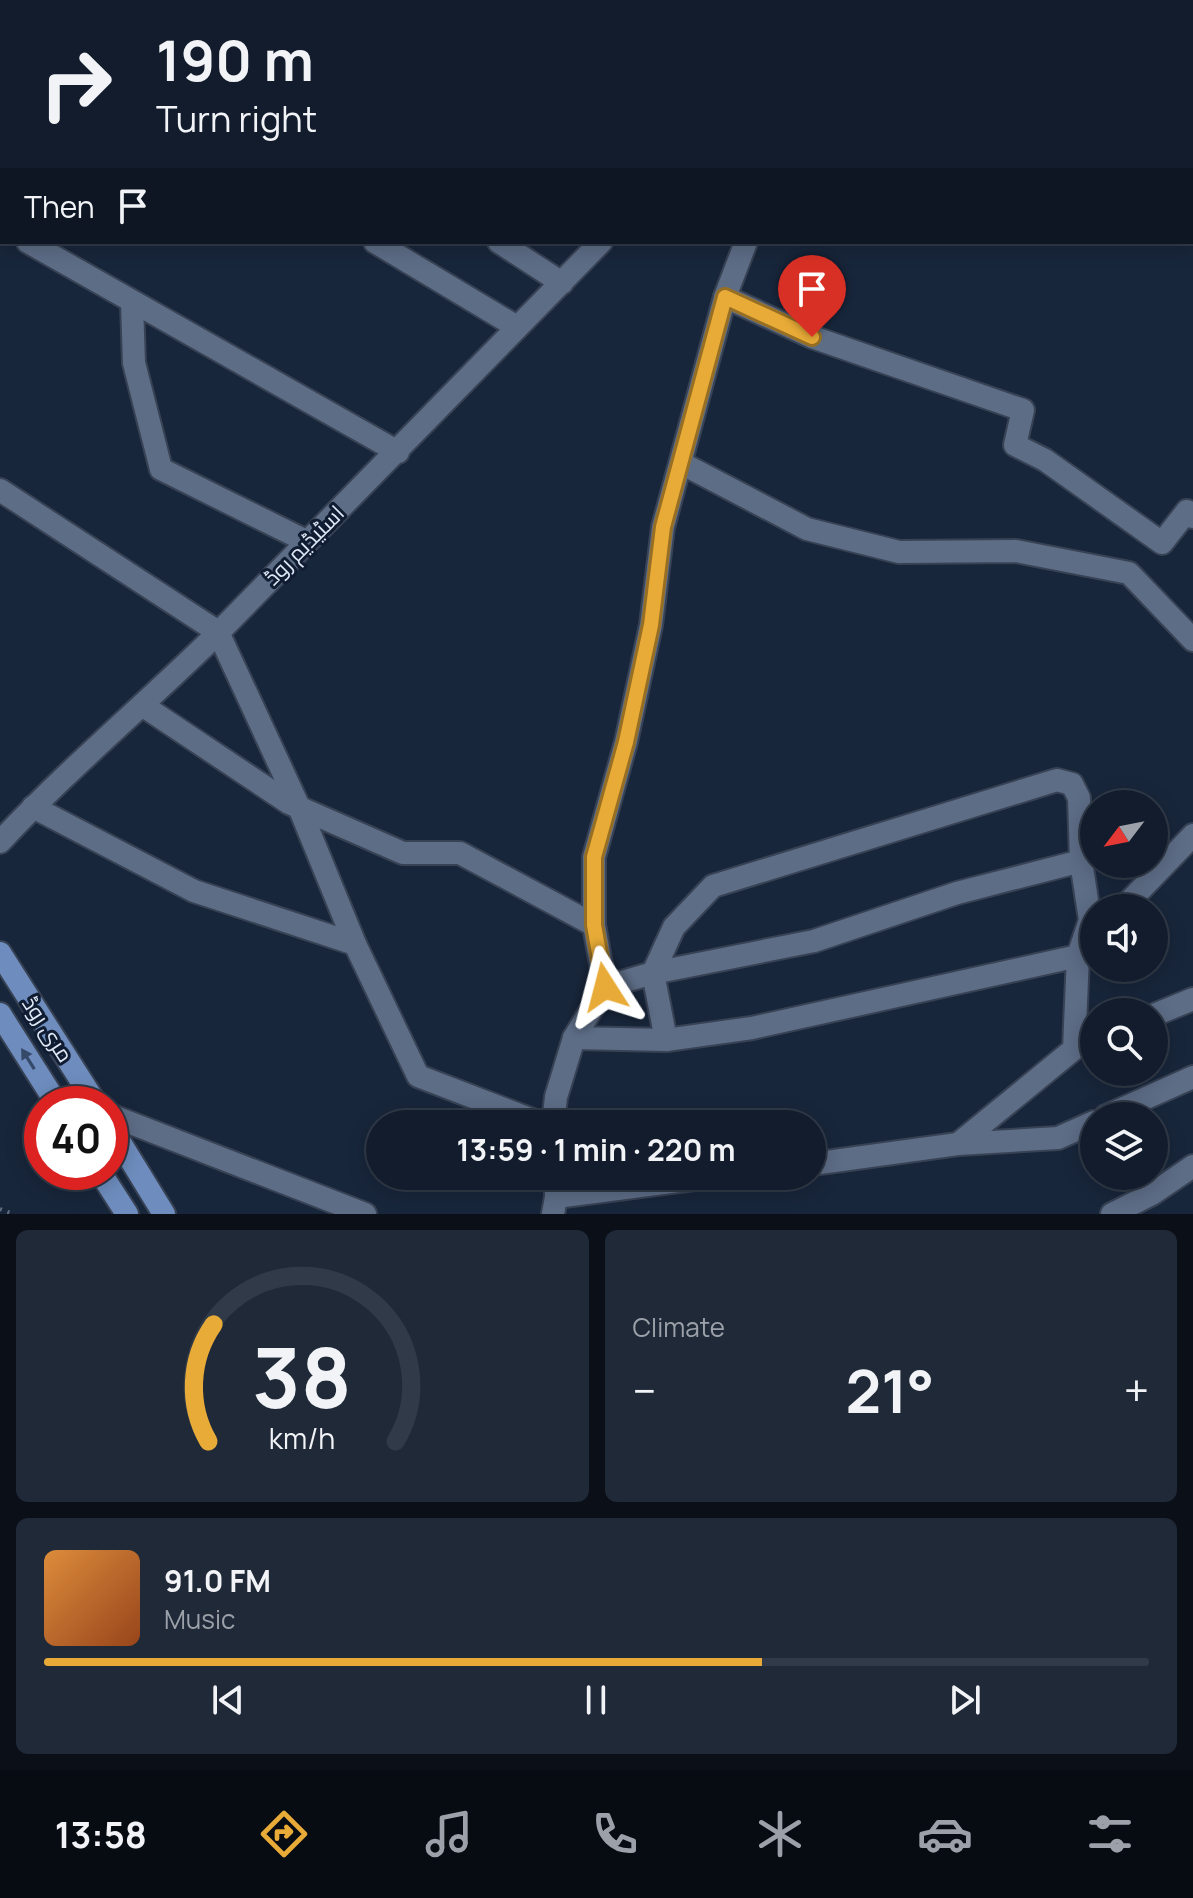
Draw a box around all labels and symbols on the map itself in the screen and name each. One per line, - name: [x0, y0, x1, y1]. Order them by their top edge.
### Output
- pin: [778, 255, 846, 337]
- street label: اسٹیڈیم روڈ: [257, 498, 351, 592]
- north arrow: [1080, 790, 1168, 878]
- position arrow: [563, 945, 647, 1029]
- street label: مری روڈ: [15, 990, 81, 1068]
- one-way arrow: [22, 1048, 36, 1070]
- speed limit sign: 40: [24, 1086, 128, 1190]

